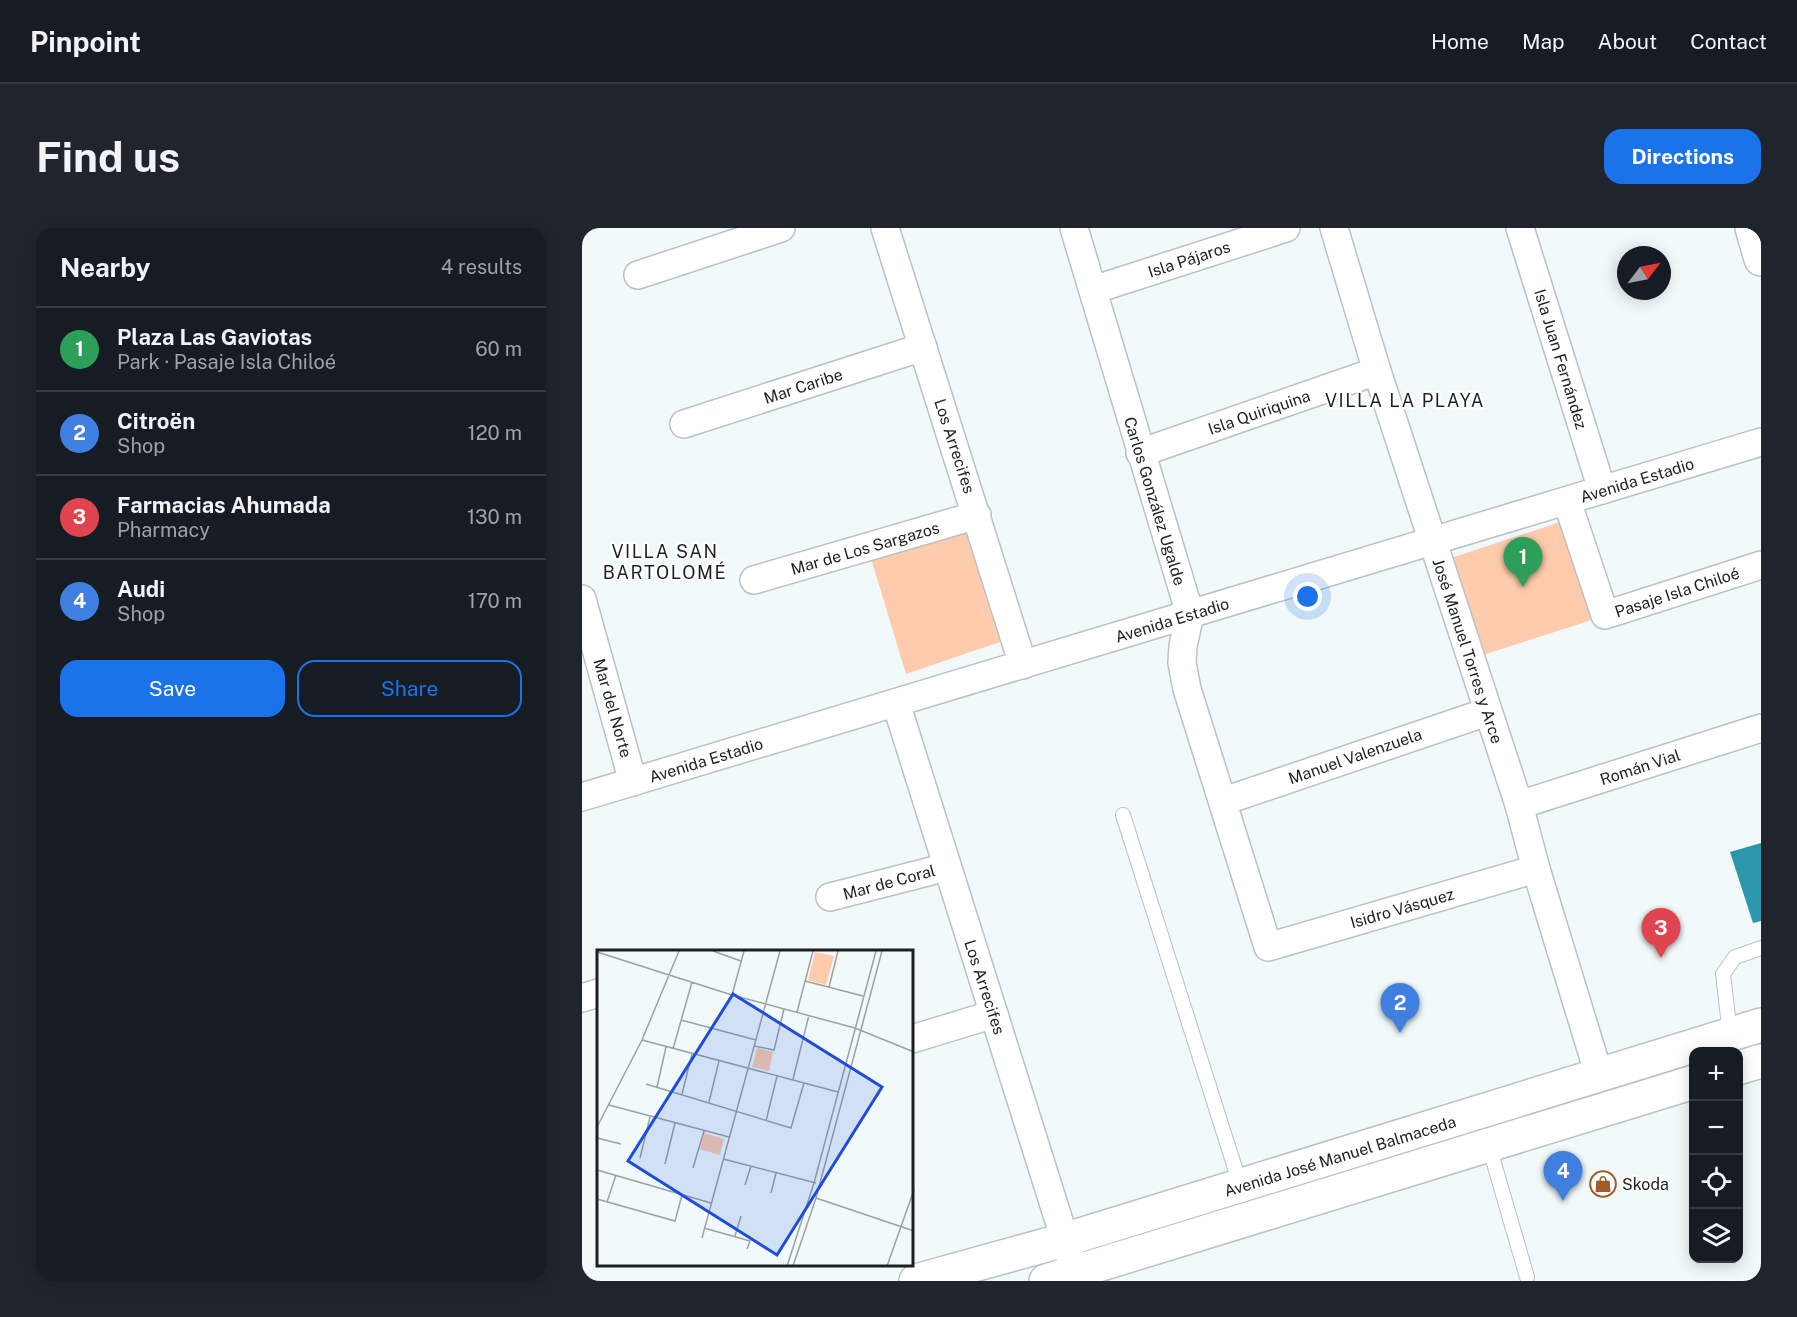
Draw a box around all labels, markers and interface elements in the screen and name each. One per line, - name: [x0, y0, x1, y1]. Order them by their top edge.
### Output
- text: Pinpoint: [30, 25, 141, 58]
- text: Home: [1431, 29, 1489, 54]
- text: Map: [1522, 29, 1565, 54]
- text: About: [1598, 29, 1657, 54]
- text: Contact: [1690, 29, 1767, 54]
- button: Directions: [1604, 129, 1761, 184]
- text: Find us: [36, 132, 180, 181]
- street label: Isla Pájaros: [1146, 237, 1233, 282]
- north arrow: [1617, 246, 1671, 300]
- text: Nearby: [60, 252, 150, 283]
- text: 4 results: [441, 255, 522, 279]
- street label: Isla Juan Fernández: [1530, 287, 1591, 432]
- text: Plaza Las Gaviotas: [117, 324, 312, 350]
- text: 1: [75, 337, 84, 361]
- text: 60 m: [475, 337, 522, 361]
- text: Park · Pasaje Isla Chiloé: [117, 350, 336, 374]
- street label: Mar Caribe: [761, 365, 845, 408]
- street label: Isla Quiriquina: [1206, 386, 1313, 439]
- district label: VILLA LA PLAYA: [1325, 390, 1485, 411]
- street label: Los Arrecifes: [930, 396, 979, 496]
- text: Citroën: [117, 408, 195, 434]
- street label: Carlos González Ugalde: [1120, 415, 1189, 588]
- text: 2: [73, 421, 86, 445]
- text: 120 m: [468, 421, 522, 445]
- text: Shop: [117, 434, 165, 458]
- street label: Avenida Estadio: [1578, 454, 1696, 507]
- text: Farmacias Ahumada: [117, 492, 331, 518]
- text: 3: [73, 505, 86, 529]
- text: 130 m: [467, 505, 522, 529]
- text: Pharmacy: [117, 518, 210, 542]
- street label: Mar de Los Sargazos: [789, 518, 942, 579]
- pin: 1: [1504, 538, 1542, 587]
- district label: VILLA SAN BARTOLOMÉ: [603, 541, 727, 583]
- street label: José Manuel Torres y Arce: [1429, 556, 1506, 746]
- street label: Pasaje Isla Chiloé: [1612, 563, 1742, 622]
- text: Audi: [117, 576, 165, 602]
- your location: [1293, 582, 1322, 611]
- text: 4: [73, 589, 86, 613]
- text: 170 m: [468, 589, 522, 613]
- street label: Avenida Estadio: [1113, 594, 1231, 647]
- text: Shop: [117, 602, 165, 626]
- street label: Mar del Norte: [589, 656, 636, 760]
- button: Save: [60, 660, 285, 717]
- button: Share: [297, 660, 522, 717]
- street label: Manuel Valenzuela: [1286, 725, 1425, 788]
- street label: Avenida Estadio: [647, 734, 765, 787]
- street label: Román Vial: [1598, 746, 1683, 789]
- street label: Mar de Coral: [841, 861, 938, 904]
- street label: Isidro Vásquez: [1348, 885, 1457, 932]
- pin: 3: [1642, 908, 1680, 958]
- street label: Los Arrecifes: [960, 937, 1009, 1037]
- inset map: [597, 950, 914, 1266]
- pin: 2: [1380, 984, 1420, 1033]
- map controls: [1689, 1047, 1743, 1263]
- button: +: [1689, 1047, 1743, 1101]
- button: −: [1689, 1101, 1743, 1155]
- street label: Avenida José Manuel Balmaceda: [1222, 1112, 1458, 1201]
- pin: 4: [1544, 1152, 1582, 1201]
- button: locate: [1689, 1155, 1743, 1209]
- shop icon: Skoda: [1588, 1169, 1618, 1199]
- place label: Skoda: [1622, 1175, 1669, 1194]
- button: layers: [1689, 1209, 1743, 1263]

